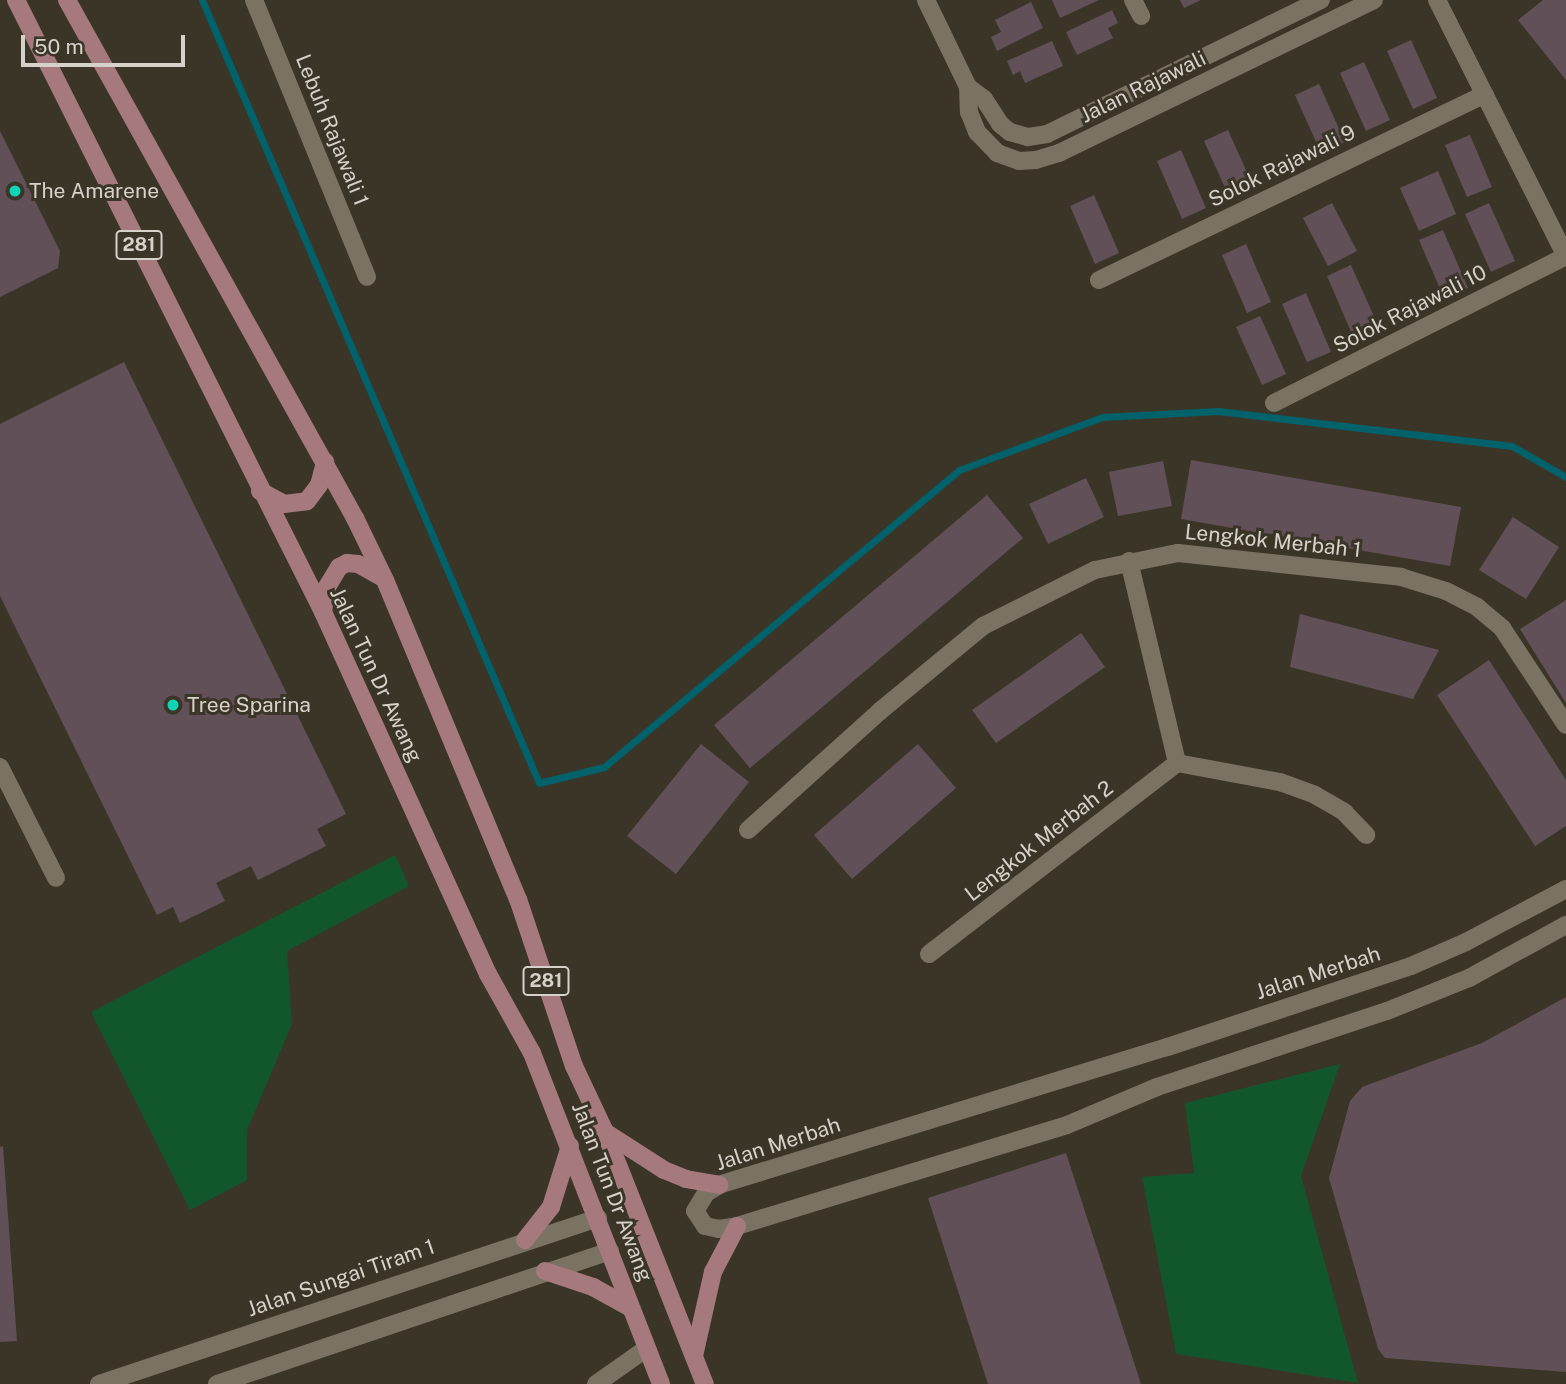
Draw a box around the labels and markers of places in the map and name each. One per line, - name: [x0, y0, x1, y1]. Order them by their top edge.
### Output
- place label: The Amarene: [29, 178, 159, 204]
- marker: The Amarene: [7, 183, 23, 199]
- place label: Tree Sparina: [187, 692, 311, 718]
- marker: Tree Sparina: [165, 697, 181, 713]

